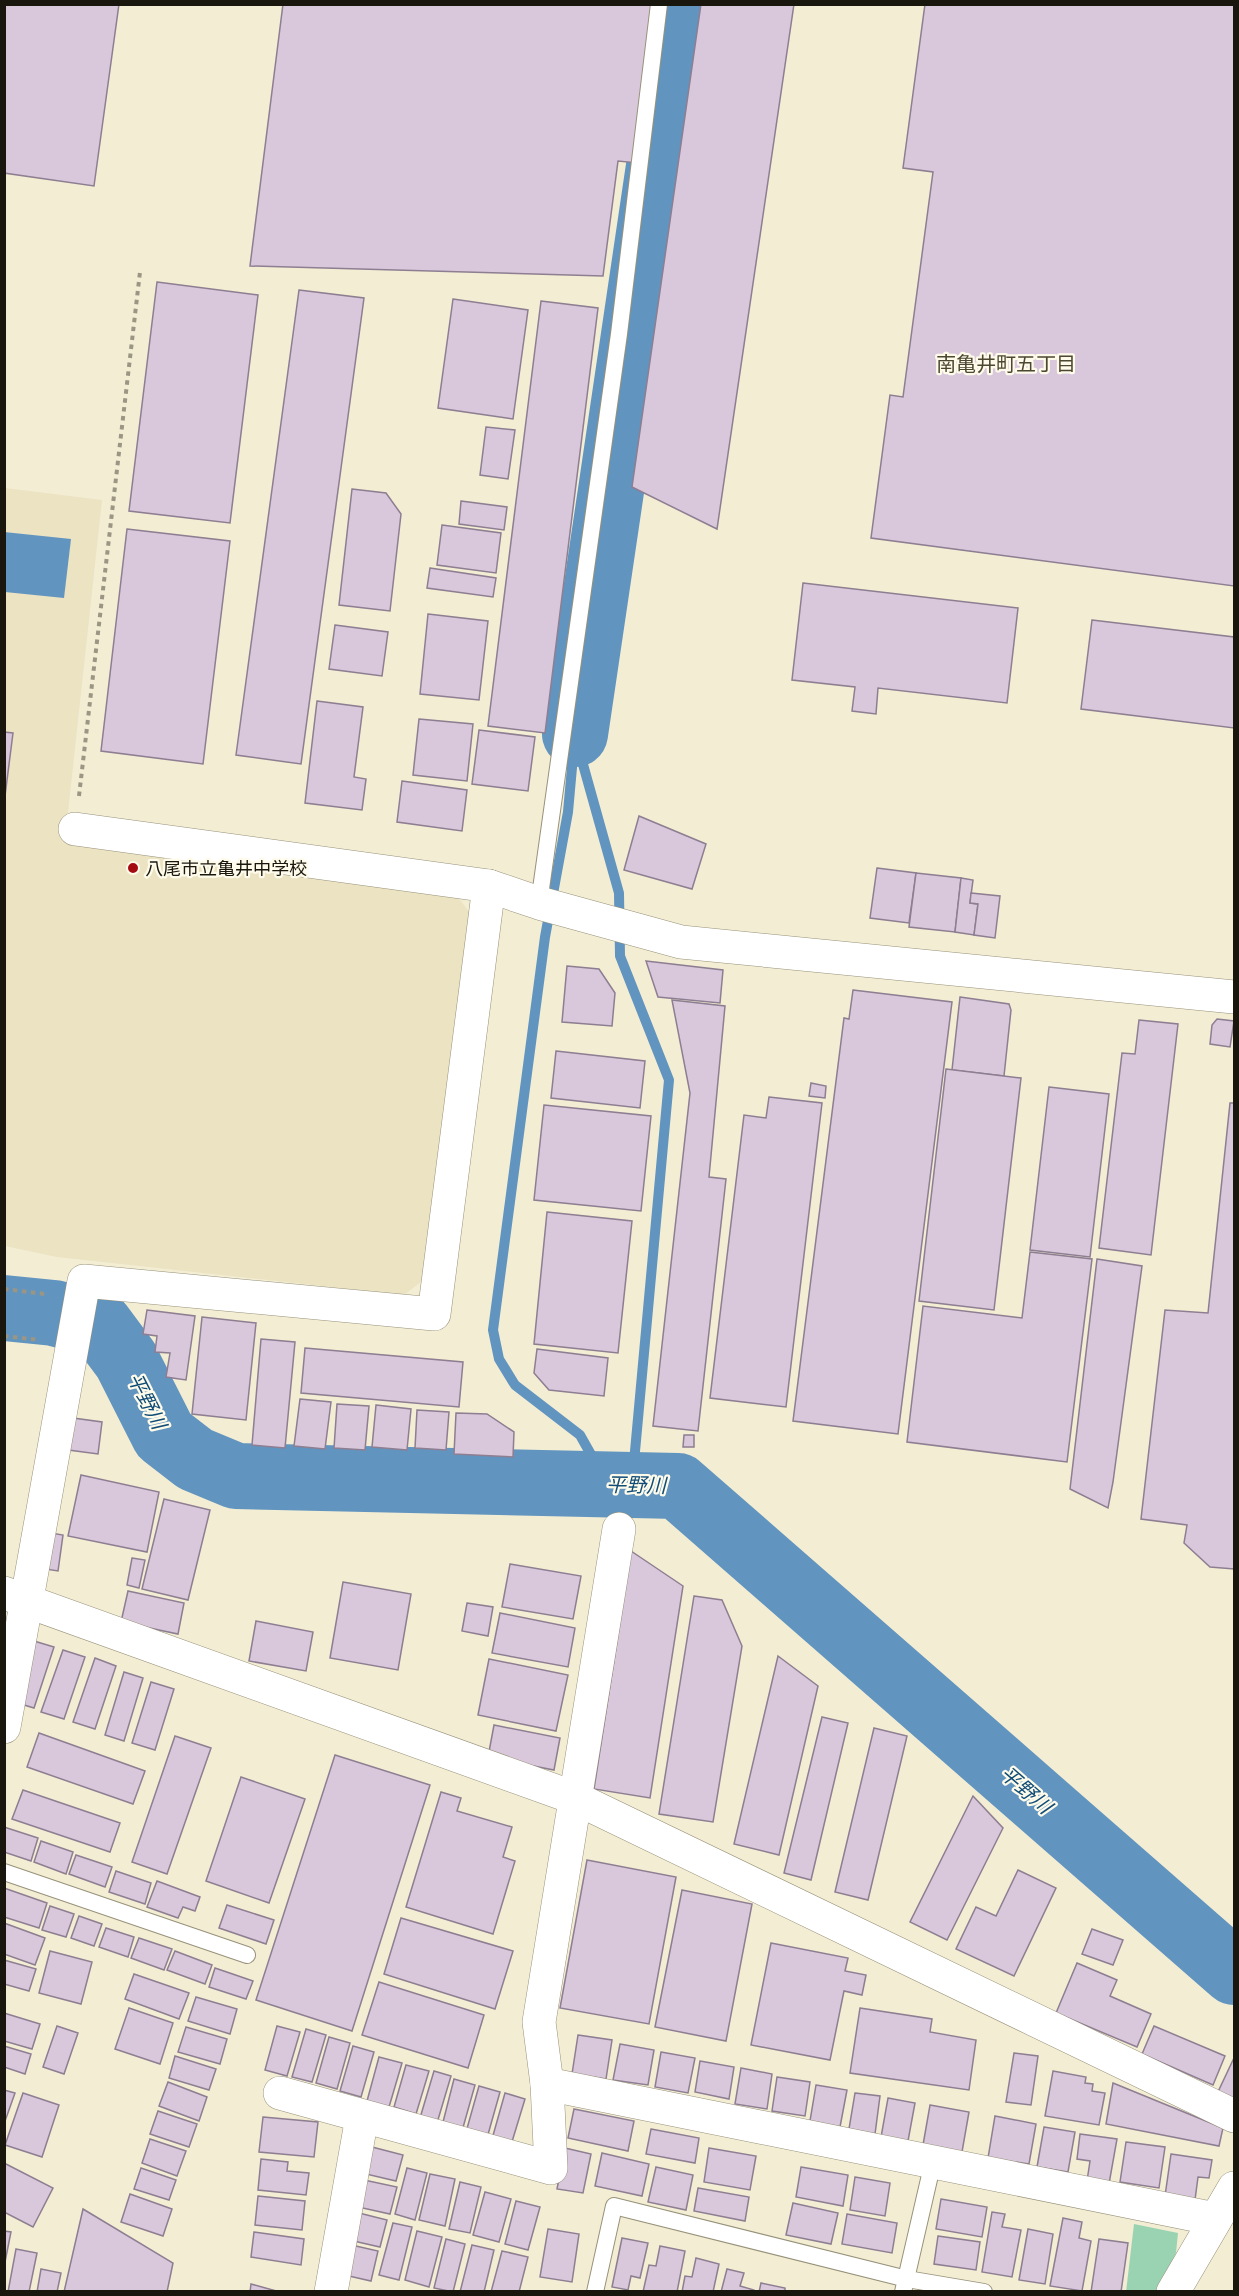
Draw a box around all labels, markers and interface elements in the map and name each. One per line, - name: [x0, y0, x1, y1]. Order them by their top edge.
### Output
- district label: 南亀井町五丁目: [936, 351, 1076, 377]
- place label: 八尾市立亀井中学校: [145, 857, 307, 880]
- marker: 八尾市立亀井中学校: [126, 861, 140, 875]
- water label: 平野川: [122, 1368, 173, 1435]
- water label: 平野川: [606, 1471, 668, 1499]
- water label: 平野川: [995, 1761, 1059, 1821]

